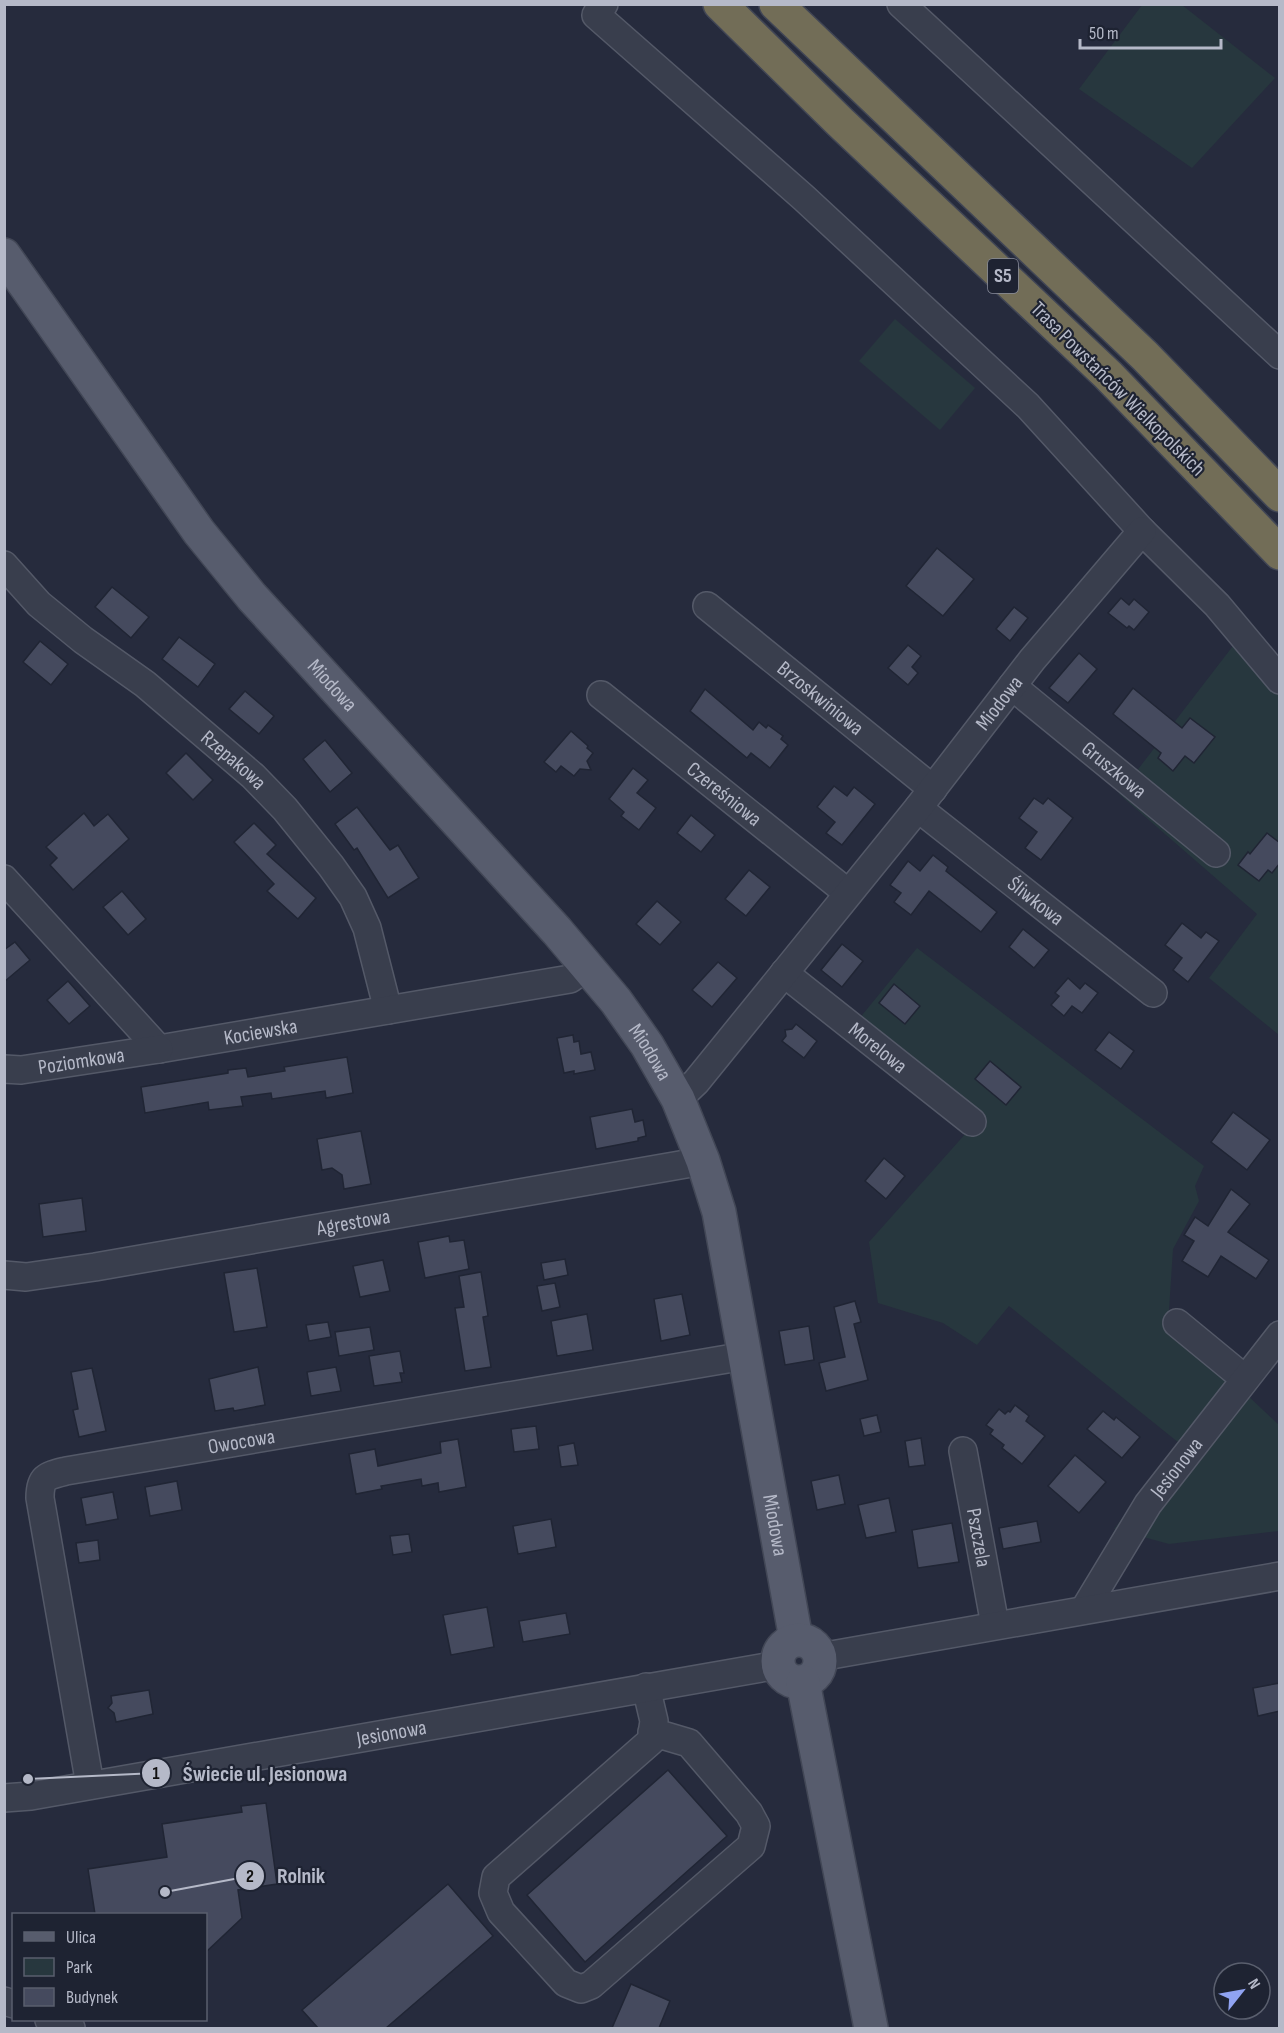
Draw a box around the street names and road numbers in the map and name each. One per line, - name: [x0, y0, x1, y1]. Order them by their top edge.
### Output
- road number: S5: [988, 259, 1018, 293]
- street label: Trasa Powstańców Wielkopolskich: [1026, 297, 1210, 481]
- street label: Miodowa: [302, 654, 363, 717]
- street label: Brzoskwiniowa: [772, 655, 869, 740]
- street label: Miodowa: [970, 671, 1028, 735]
- street label: Rzepakowa: [196, 725, 272, 795]
- street label: Gruszkowa: [1077, 736, 1152, 803]
- street label: Czereśniowa: [682, 756, 767, 831]
- street label: Śliwkowa: [1003, 871, 1069, 931]
- street label: Kociewska: [222, 1013, 299, 1050]
- street label: Morelowa: [844, 1017, 912, 1078]
- street label: Miodowa: [623, 1019, 677, 1085]
- street label: Poziomkowa: [36, 1042, 126, 1080]
- street label: Agrestowa: [314, 1203, 392, 1241]
- street label: Owocowa: [206, 1423, 277, 1459]
- street label: Jesionowa: [1144, 1432, 1208, 1504]
- street label: Miodowa: [758, 1492, 793, 1558]
- street label: Pszczela: [961, 1506, 997, 1569]
- street label: Jesionowa: [354, 1714, 428, 1751]

